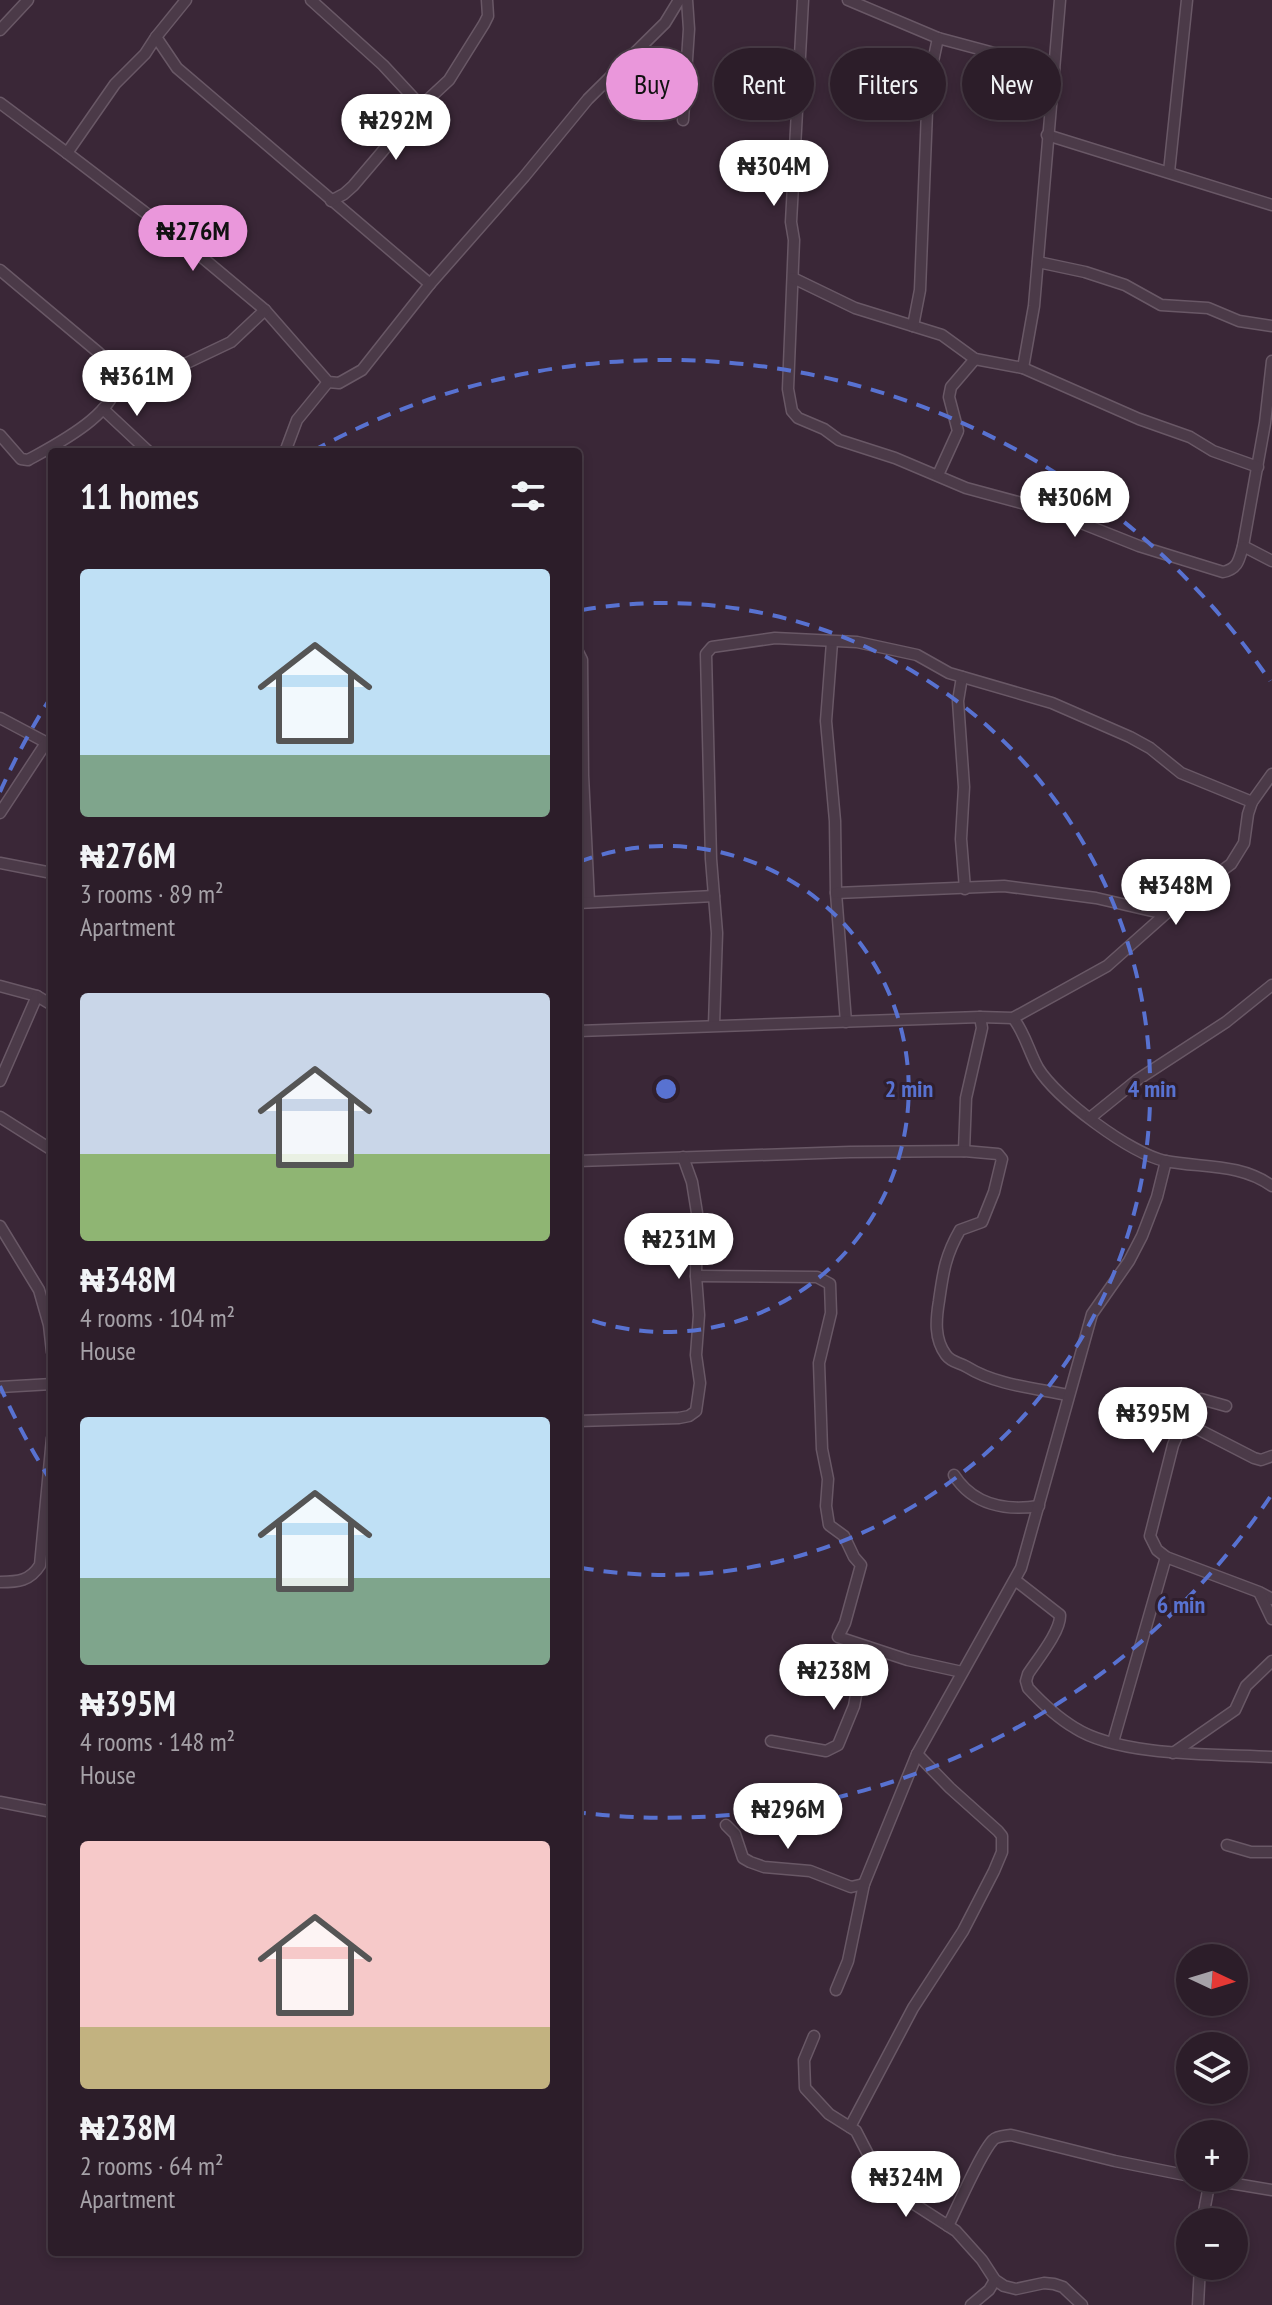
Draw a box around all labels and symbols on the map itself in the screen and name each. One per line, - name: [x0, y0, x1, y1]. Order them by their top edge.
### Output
- pin: ₦292M: [340, 94, 452, 162]
- pin: ₦304M: [718, 140, 830, 208]
- pin: ₦276M: [137, 205, 249, 273]
- pin: ₦361M: [81, 350, 193, 418]
- pin: ₦306M: [1019, 471, 1131, 539]
- pin: ₦348M: [1120, 859, 1232, 927]
- text: 2 min: [885, 1073, 933, 1104]
- text: 4 min: [1128, 1073, 1176, 1104]
- centre of rings: [652, 1075, 680, 1103]
- pin: ₦231M: [623, 1213, 735, 1281]
- pin: ₦395M: [1097, 1387, 1209, 1455]
- text: 6 min: [1157, 1589, 1205, 1620]
- pin: ₦238M: [778, 1644, 890, 1712]
- pin: ₦296M: [732, 1783, 844, 1851]
- north arrow: [1176, 1944, 1248, 2016]
- pin: ₦324M: [850, 2151, 962, 2219]

